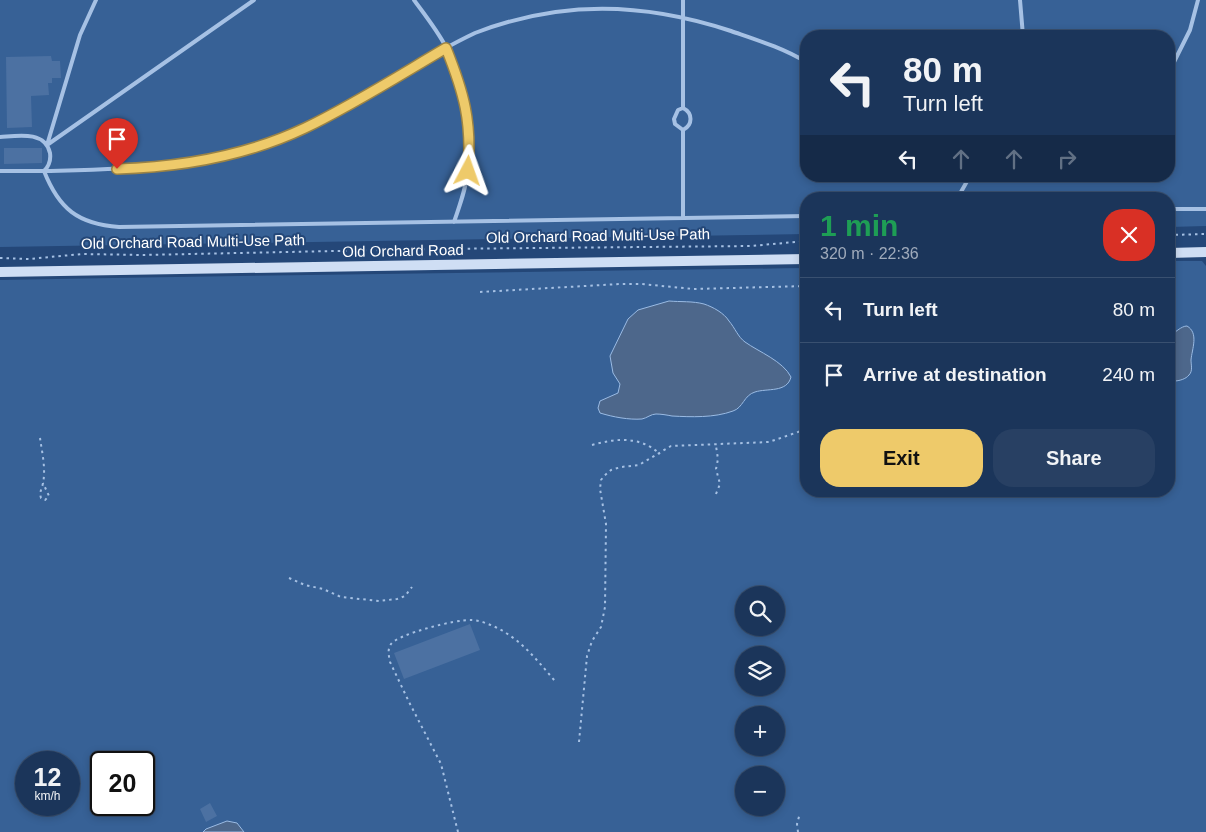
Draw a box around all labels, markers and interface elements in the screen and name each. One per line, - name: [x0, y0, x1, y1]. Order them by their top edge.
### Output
- icon: left: [820, 50, 885, 115]
- text: 80 m: [903, 50, 983, 89]
- text: Turn left: [903, 91, 983, 116]
- pin: [96, 118, 138, 169]
- icon: arrive: [103, 125, 131, 153]
- position arrow: [441, 144, 493, 196]
- icon: left: [894, 145, 922, 173]
- icon: ahead: [947, 145, 975, 173]
- icon: ahead: [1000, 145, 1028, 173]
- icon: right: [1053, 145, 1081, 173]
- text: 1 min: [820, 209, 898, 242]
- button: close: [1103, 209, 1155, 261]
- street label: Old Orchard Road Multi-Use Path: [486, 225, 710, 246]
- street label: Old Orchard Road Multi-Use Path: [81, 231, 305, 252]
- street label: Old Orchard Road: [342, 241, 464, 260]
- text: 320 m · 22:36: [820, 245, 919, 262]
- icon: left: [820, 296, 848, 324]
- text: Turn left: [863, 299, 938, 320]
- text: 80 m: [1113, 299, 1155, 320]
- icon: arrive: [820, 361, 848, 389]
- text: Arrive at destination: [863, 364, 1047, 385]
- text: 240 m: [1102, 364, 1155, 385]
- button: Exit: [820, 429, 983, 487]
- button: Share: [993, 429, 1155, 487]
- map controls: [735, 586, 785, 816]
- button: search: [735, 586, 785, 636]
- button: layers: [735, 646, 785, 696]
- button: +: [735, 706, 785, 756]
- speed limit sign: 20: [90, 751, 155, 816]
- text: 12: [34, 763, 61, 791]
- button: −: [735, 766, 785, 816]
- text: km/h: [34, 789, 61, 803]

